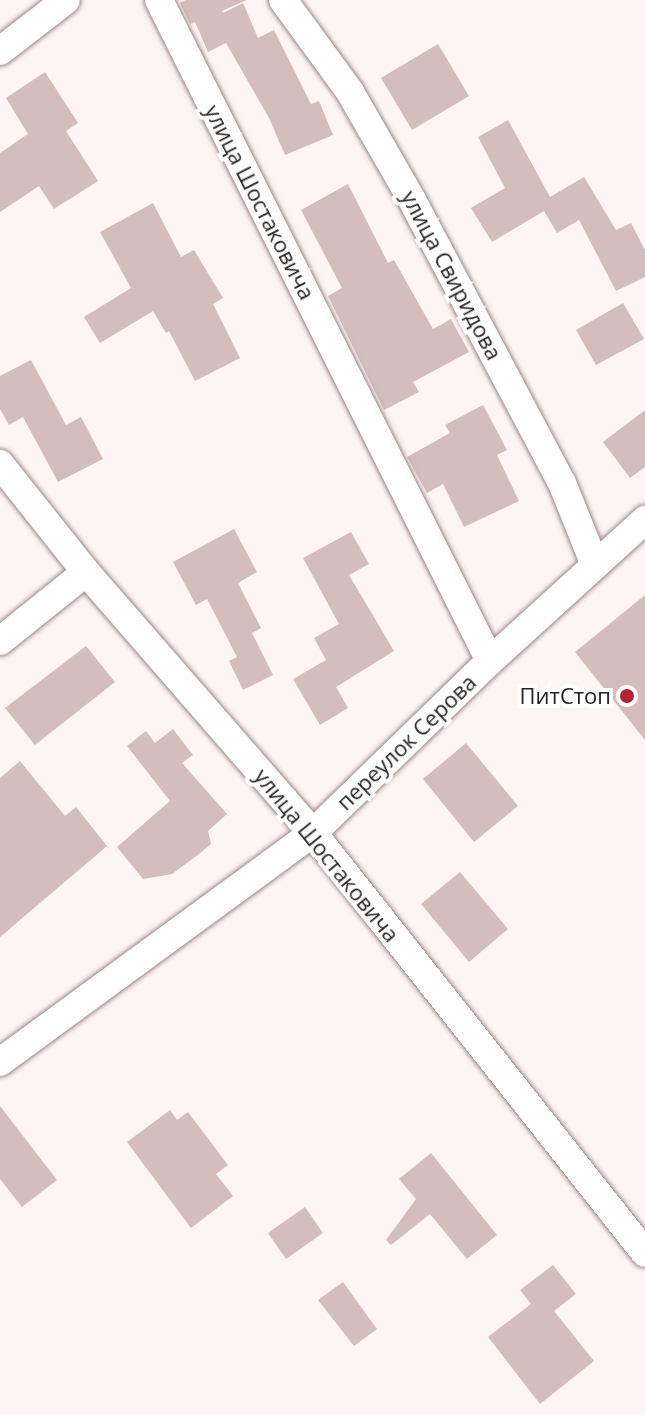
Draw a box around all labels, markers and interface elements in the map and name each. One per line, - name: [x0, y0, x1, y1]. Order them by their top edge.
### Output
- street label: улица Шостаковича: [199, 100, 321, 304]
- street label: улица Свиридова: [396, 186, 508, 364]
- street label: переулок Серова: [331, 669, 481, 815]
- place label: ПитСтоп: [520, 683, 611, 709]
- marker: ПитСтоп: [618, 687, 636, 705]
- street label: улица Шостаковича: [249, 763, 405, 947]

